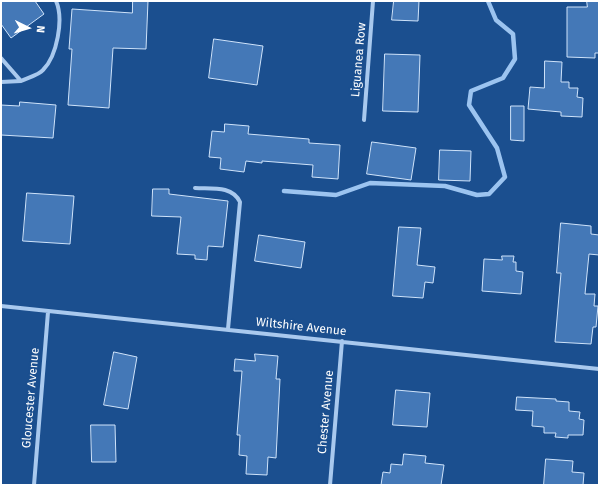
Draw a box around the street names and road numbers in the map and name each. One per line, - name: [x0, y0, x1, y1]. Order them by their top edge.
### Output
- street label: Liguanea Row: [349, 22, 369, 98]
- street label: Wiltshire Avenue: [255, 315, 347, 339]
- street label: Gloucester Avenue: [19, 347, 43, 449]
- street label: Chester Avenue: [315, 369, 337, 455]

